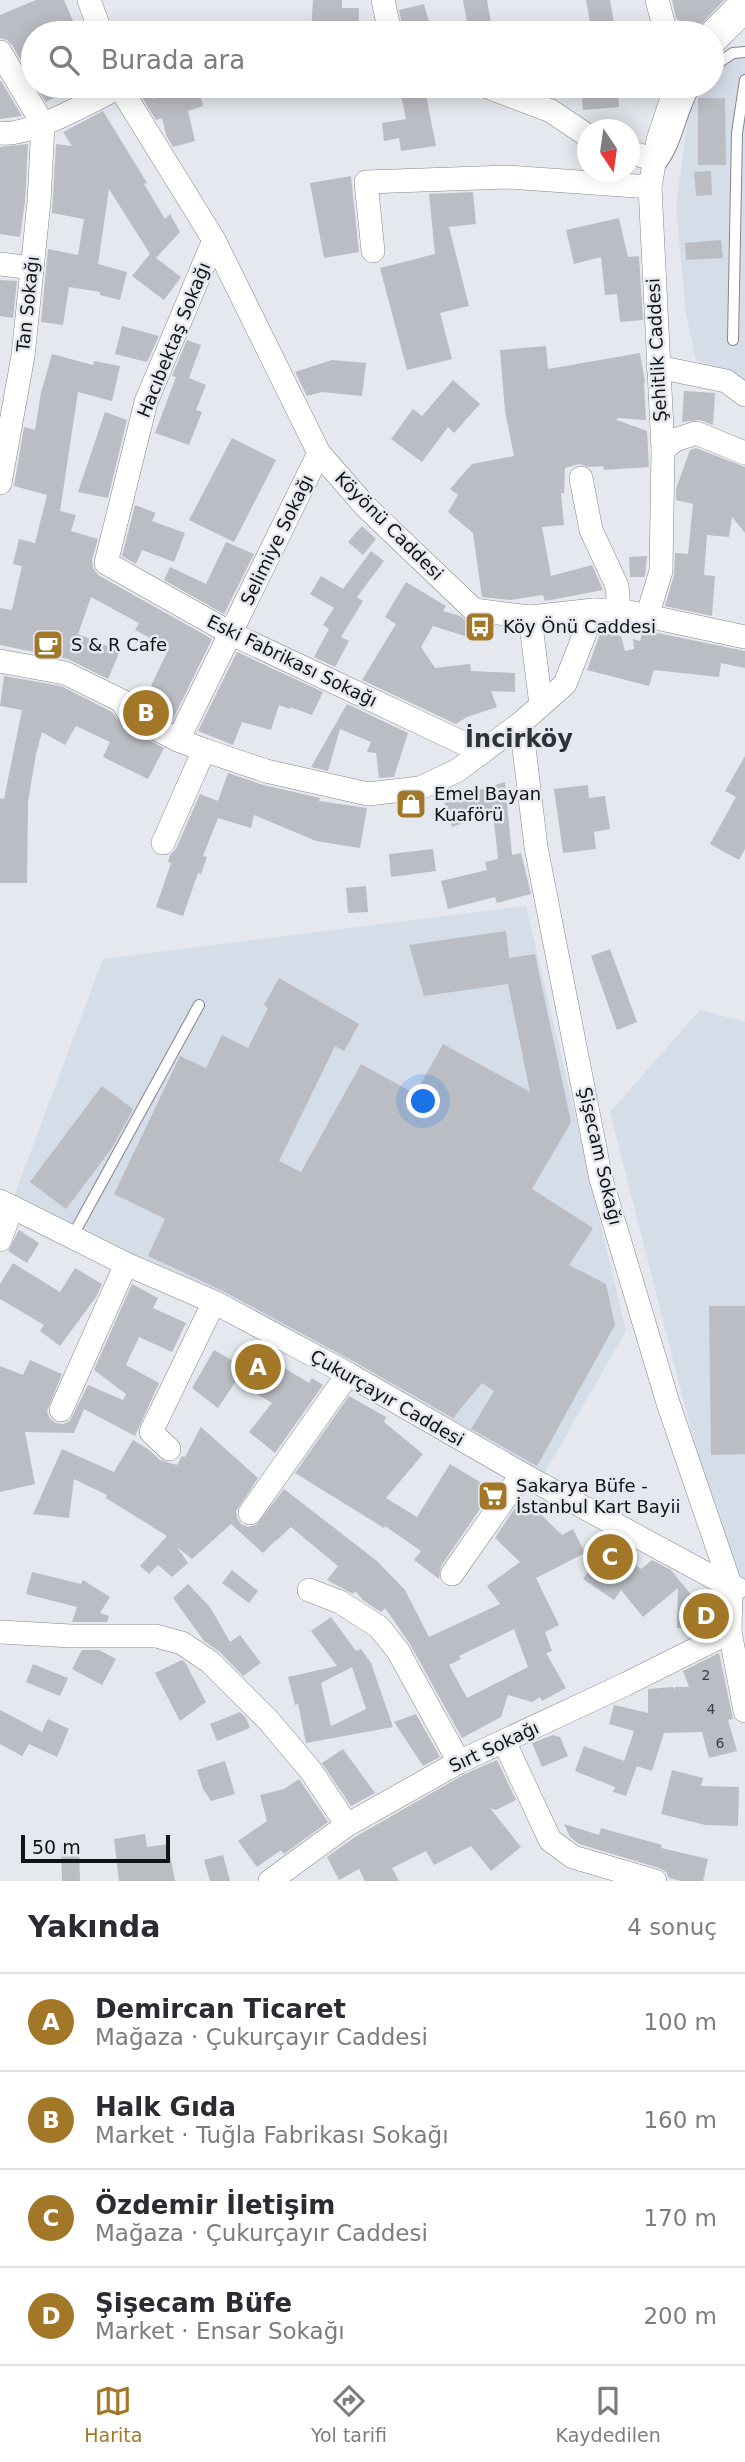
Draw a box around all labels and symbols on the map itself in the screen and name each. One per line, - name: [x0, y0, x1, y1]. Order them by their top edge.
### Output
- north arrow: [577, 119, 640, 182]
- street label: Tan Sokağı: [12, 255, 43, 354]
- street label: Hacıbektaş Sokağı: [133, 259, 214, 421]
- street label: Şehitlik Caddesi: [642, 278, 671, 422]
- street label: Köyönü Caddesi: [331, 467, 448, 584]
- street label: Selimiye Sokağı: [236, 471, 317, 608]
- street label: Eski Fabrikası Sokağı: [204, 610, 381, 711]
- bus stop icon: Köy Önü Caddesi: [463, 610, 497, 644]
- place label: Köy Önü Caddesi: [503, 616, 656, 637]
- cafe icon: S & R Cafe: [31, 628, 65, 662]
- place label: S & R Cafe: [71, 634, 167, 655]
- pin: B: [123, 687, 169, 739]
- district label: İncirköy: [465, 724, 573, 753]
- place label: Emel Bayan Kuaförü: [434, 783, 541, 825]
- shop icon: Emel Bayan Kuaförü: [394, 787, 428, 821]
- your location: [406, 1084, 440, 1118]
- street label: Şişecam Sokağı: [574, 1085, 627, 1227]
- pin: A: [235, 1341, 281, 1393]
- street label: Çukurçayır Caddesi: [307, 1345, 468, 1450]
- place label: Sakarya Büfe - İstanbul Kart Bayii: [516, 1475, 680, 1517]
- supermarket icon: Sakarya Büfe - İstanbul Kart Bayii: [476, 1479, 510, 1513]
- pin: C: [587, 1531, 633, 1583]
- pin: D: [683, 1590, 729, 1642]
- house number: 2: [702, 1667, 710, 1683]
- house number: 4: [707, 1701, 716, 1717]
- street label: Sırt Sokağı: [446, 1717, 542, 1776]
- house number: 6: [716, 1735, 725, 1751]
- scale bar: [21, 1832, 170, 1864]

